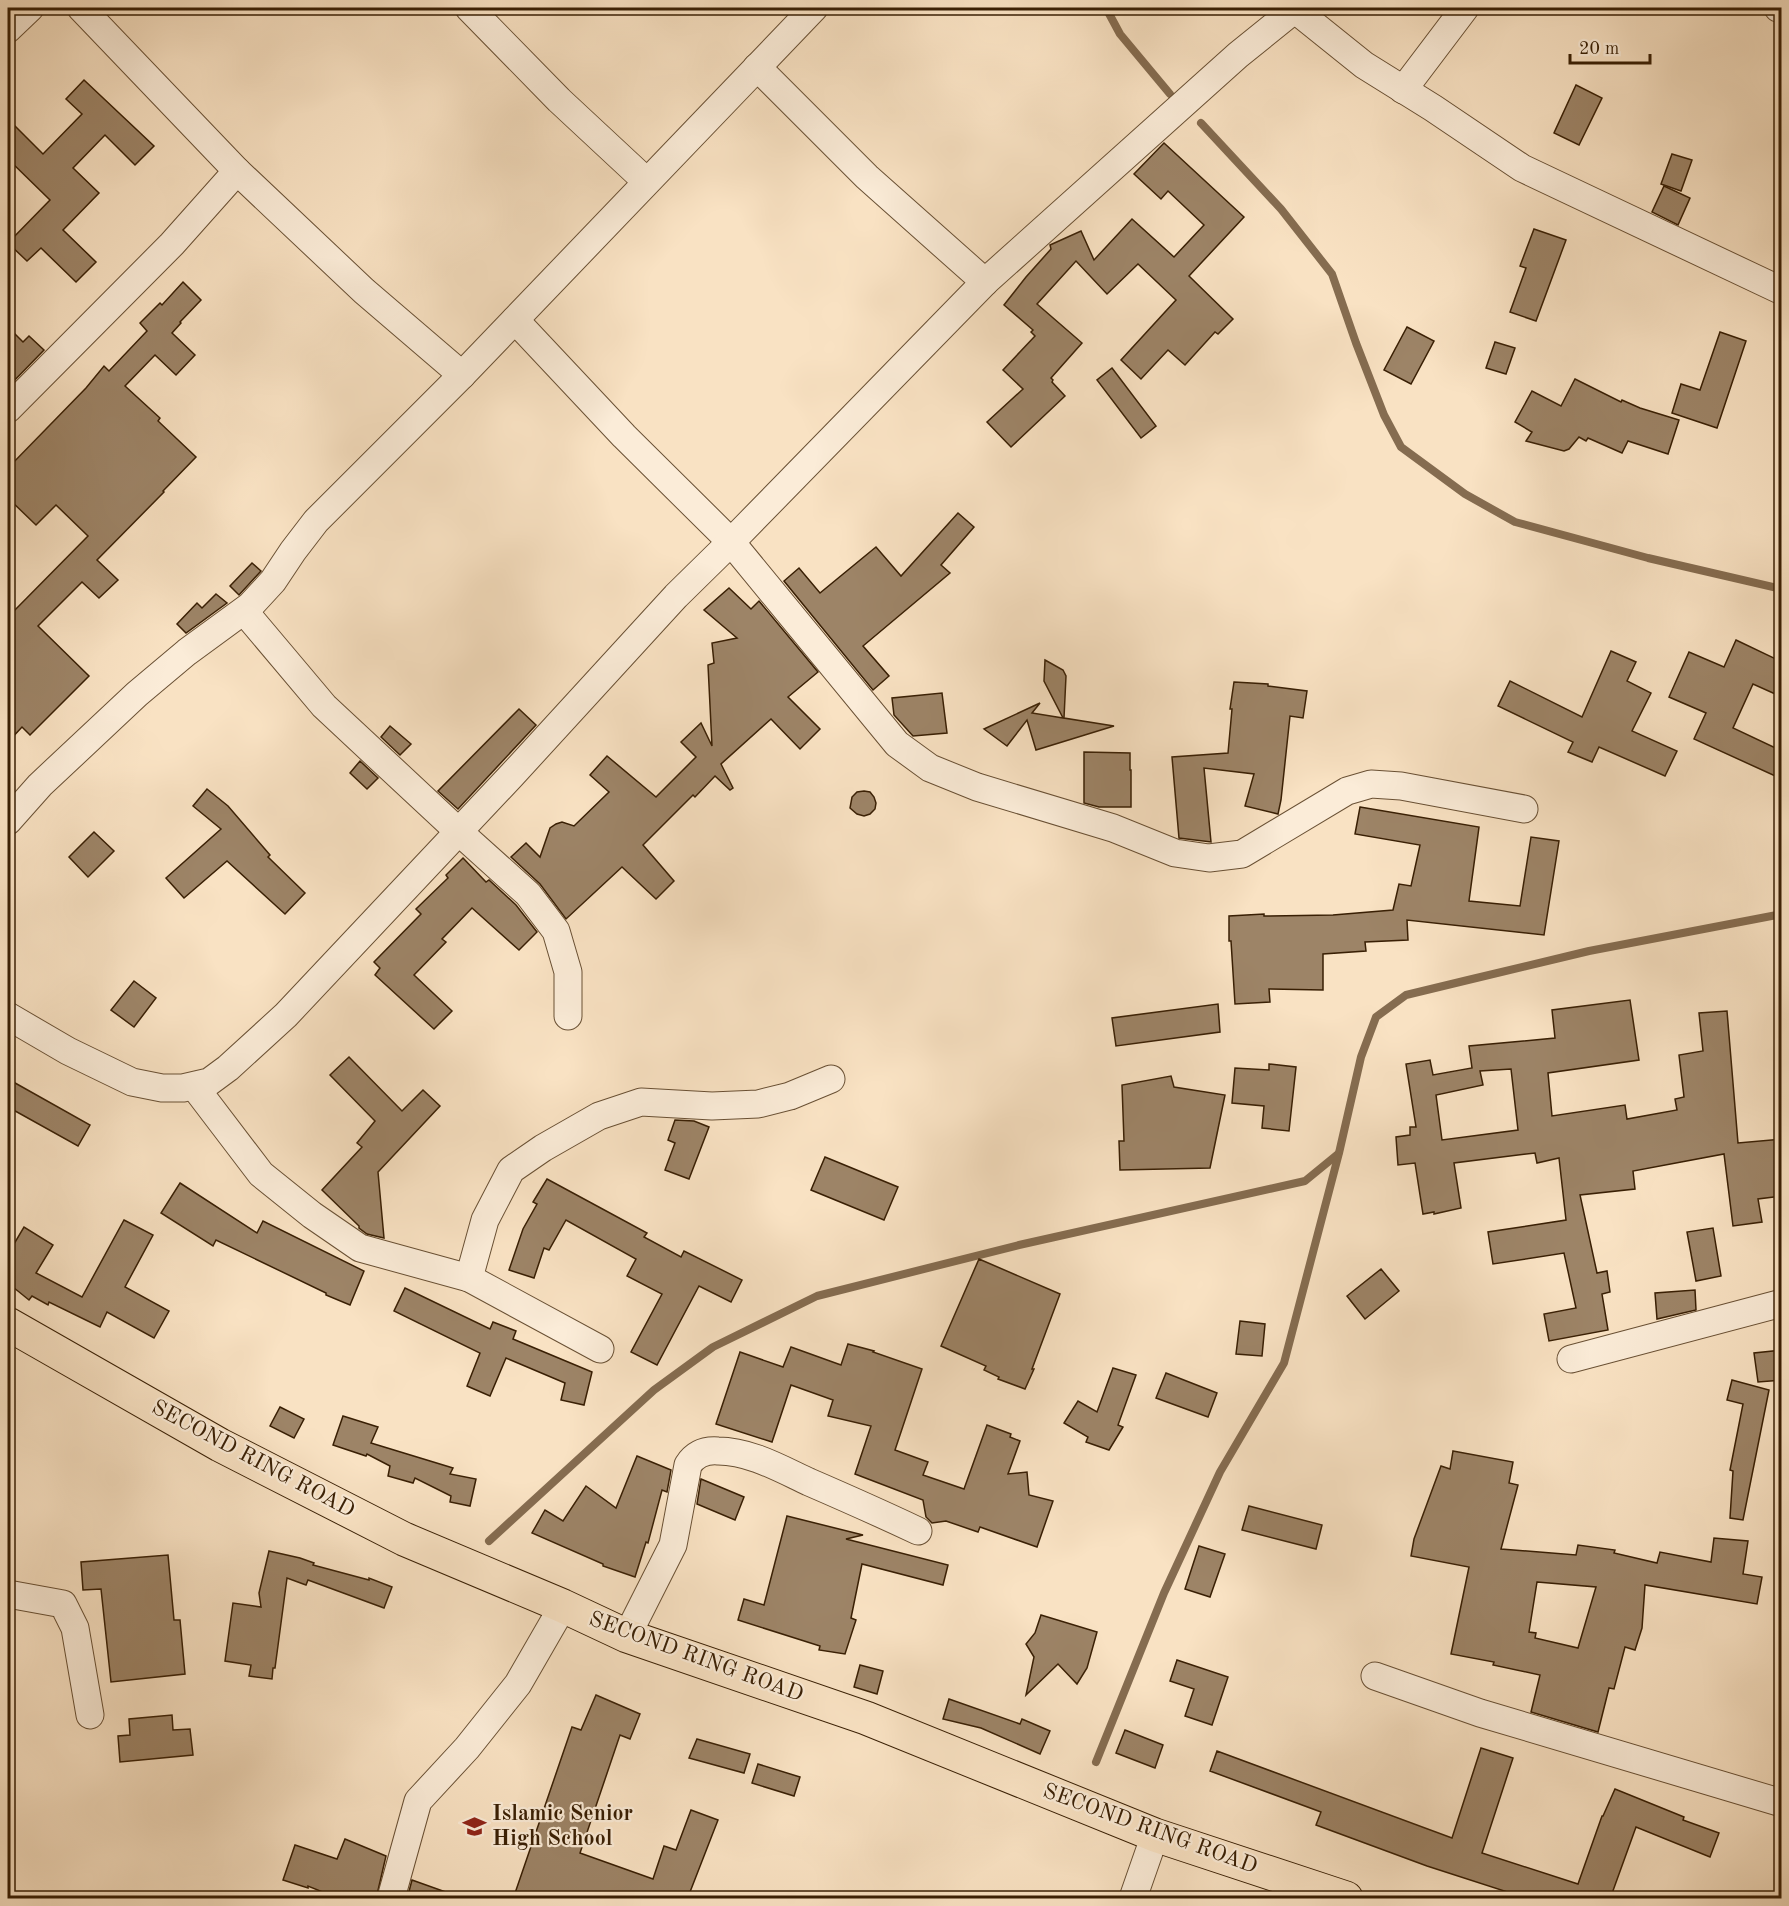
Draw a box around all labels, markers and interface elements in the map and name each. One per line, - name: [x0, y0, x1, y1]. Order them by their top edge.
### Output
- scale bar: [1570, 27, 1650, 65]
- text: 20 m: [1579, 40, 1619, 58]
- street label: SECOND RING ROAD: [148, 1396, 358, 1522]
- street label: SECOND RING ROAD: [586, 1608, 806, 1706]
- street label: SECOND RING ROAD: [1040, 1780, 1260, 1878]
- place label: Islamic Senior High School: [492, 1803, 633, 1850]
- school or university icon: Islamic Senior High School: [461, 1814, 487, 1840]

